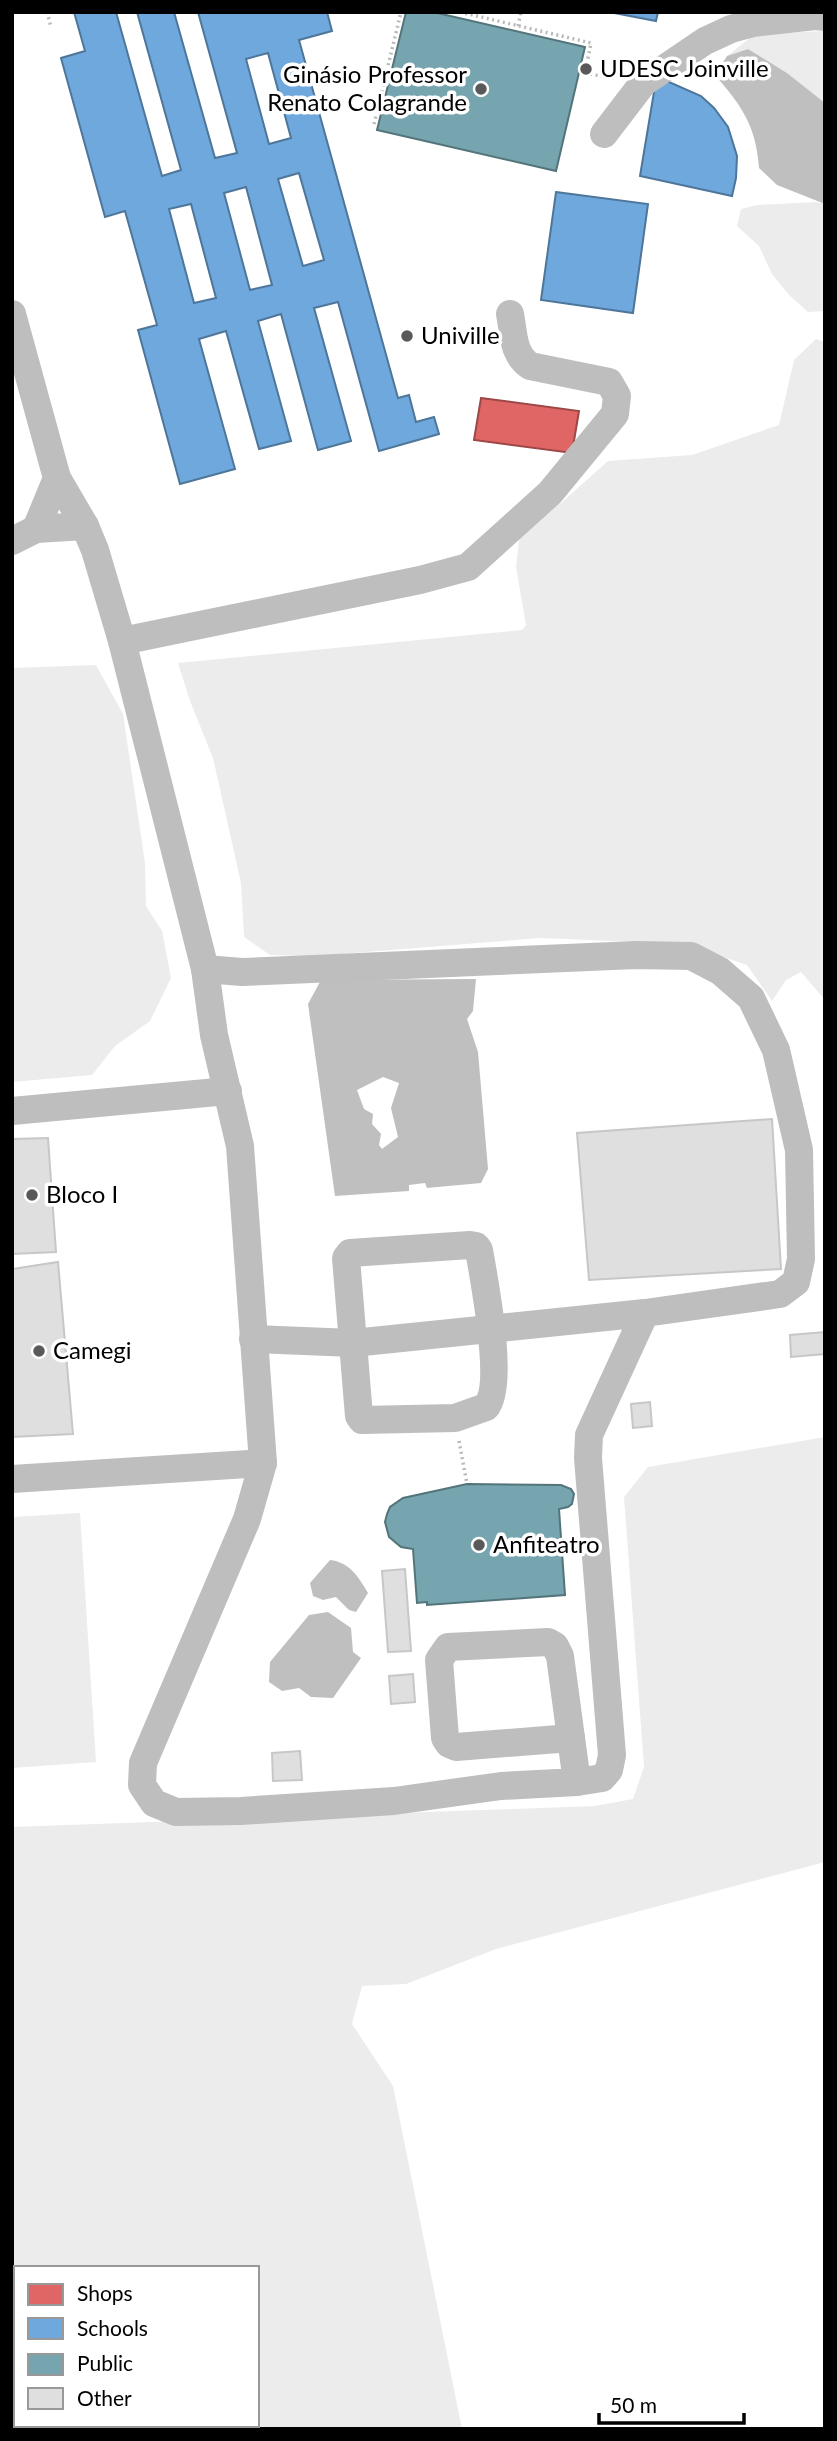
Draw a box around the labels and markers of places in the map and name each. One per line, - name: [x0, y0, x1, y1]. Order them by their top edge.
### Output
- place label: UDESC Joinville: [600, 53, 769, 82]
- place label: Ginásio Professor Renato Colagrande: [267, 59, 467, 116]
- marker: UDESC Joinville: [578, 61, 594, 77]
- marker: Ginásio Professor Renato Colagrande: [473, 81, 489, 97]
- place label: Univille: [421, 320, 500, 349]
- marker: Univille: [399, 328, 415, 344]
- place label: Bloco I: [46, 1179, 118, 1208]
- marker: Bloco I: [24, 1187, 40, 1203]
- place label: Camegi: [53, 1335, 132, 1364]
- marker: Camegi: [31, 1343, 47, 1359]
- place label: Anfiteatro: [493, 1529, 600, 1558]
- marker: Anfiteatro: [471, 1537, 487, 1553]

